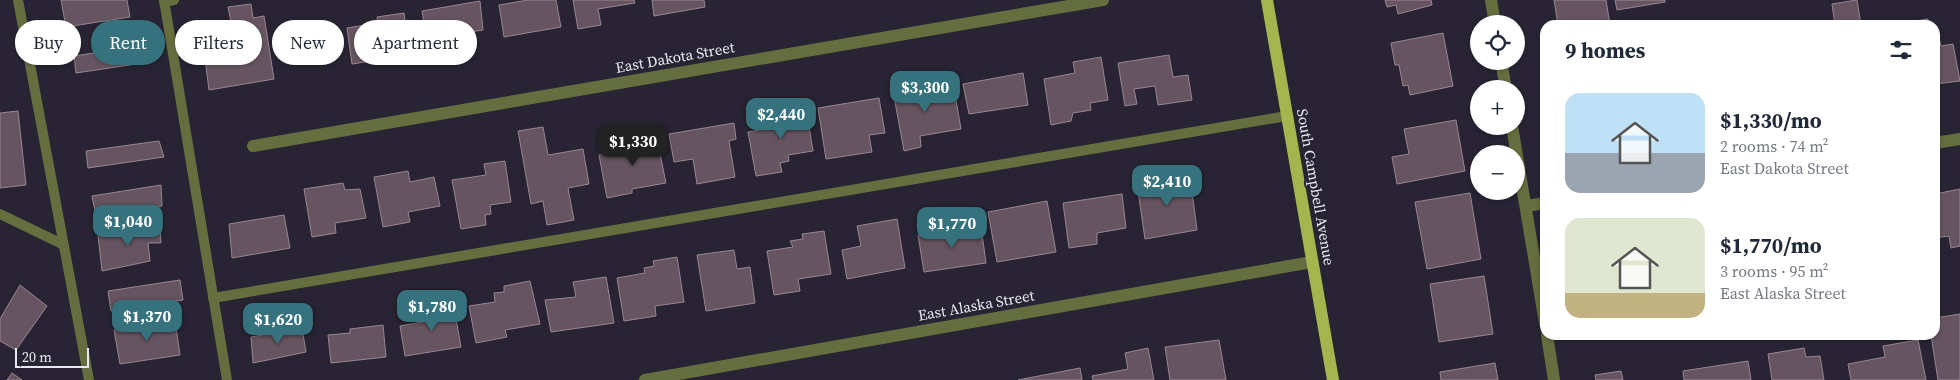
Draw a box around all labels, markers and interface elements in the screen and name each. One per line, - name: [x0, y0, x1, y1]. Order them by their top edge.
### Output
- map controls: [1470, 15, 1525, 200]
- button: locate: [1470, 15, 1525, 70]
- chip: Buy: [15, 20, 81, 65]
- chip: Rent: [91, 20, 165, 65]
- chip: Filters: [175, 20, 262, 65]
- chip: New: [272, 20, 344, 65]
- chip: Apartment: [354, 20, 477, 65]
- street label: East Dakota Street: [614, 36, 736, 78]
- text: 9 homes: [1565, 36, 1645, 65]
- icon: filters: [1887, 36, 1915, 64]
- pin: $3,300: [884, 70, 966, 113]
- text: $3,300: [901, 76, 949, 98]
- button: +: [1470, 80, 1525, 135]
- pin: $2,440: [740, 98, 822, 140]
- text: $2,440: [757, 103, 805, 125]
- text: $1,330/mo: [1720, 106, 1822, 135]
- street label: South Campbell Avenue: [1292, 107, 1340, 267]
- icon: home: [1605, 113, 1665, 173]
- pin: $1,330: [592, 124, 674, 167]
- text: $1,330: [609, 130, 657, 152]
- text: 2 rooms · 74 m²: [1720, 135, 1828, 157]
- button: −: [1470, 145, 1525, 200]
- text: East Dakota Street: [1720, 157, 1849, 179]
- pin: $2,410: [1126, 164, 1208, 207]
- text: $2,410: [1143, 170, 1191, 192]
- pin: $1,040: [87, 204, 169, 247]
- pin: $1,770: [911, 206, 993, 249]
- text: $1,040: [104, 210, 152, 232]
- text: $1,770: [928, 212, 976, 234]
- text: $1,770/mo: [1720, 231, 1822, 260]
- icon: home: [1605, 238, 1665, 298]
- text: 3 rooms · 95 m²: [1720, 260, 1828, 282]
- text: East Alaska Street: [1720, 282, 1846, 304]
- street label: East Alaska Street: [916, 284, 1036, 326]
- pin: $1,780: [391, 290, 473, 332]
- text: $1,780: [408, 295, 456, 317]
- pin: $1,370: [106, 300, 188, 342]
- pin: $1,620: [237, 302, 319, 345]
- text: $1,370: [123, 305, 171, 327]
- text: $1,620: [254, 308, 302, 330]
- scale bar: [15, 345, 89, 368]
- text: 20 m: [22, 347, 52, 367]

